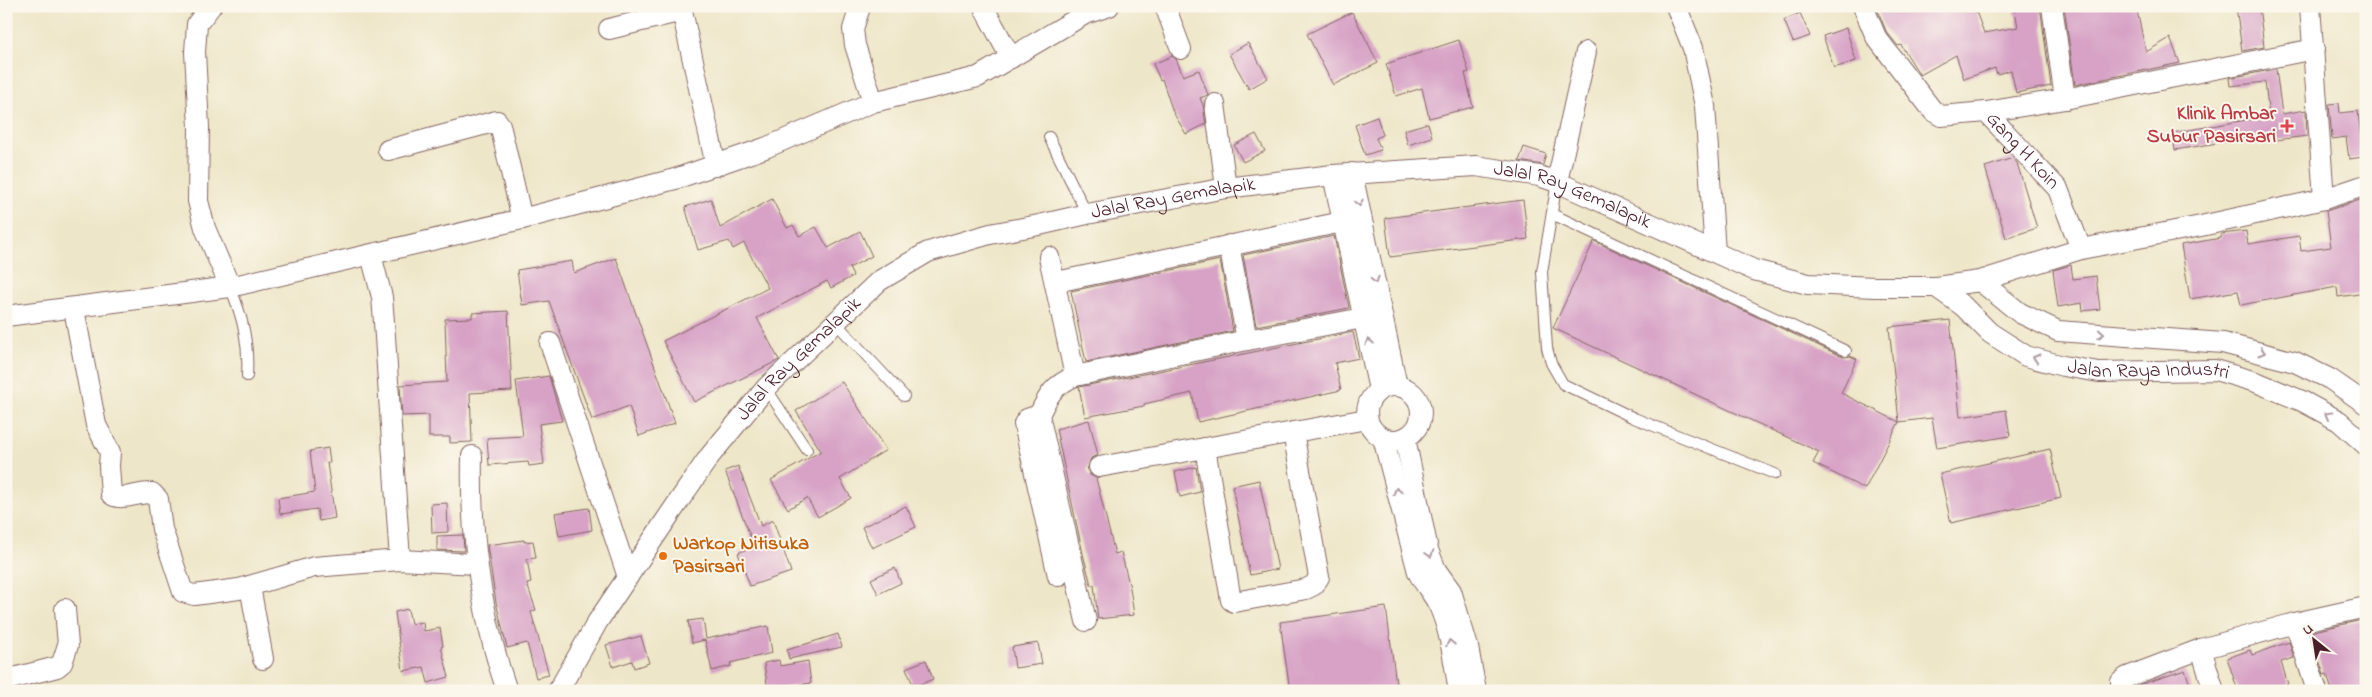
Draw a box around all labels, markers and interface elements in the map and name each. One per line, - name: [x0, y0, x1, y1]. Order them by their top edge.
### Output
- place label: Klinik Ambar Subur Pasirsari: [2147, 100, 2277, 152]
- street label: Gang H Koin: [1979, 105, 2066, 197]
- marker: Klinik Ambar Subur Pasirsari: [2280, 119, 2294, 133]
- street label: Jalal Ray Gemalapik: [1491, 154, 1656, 237]
- street label: Jalal Ray Gemalapik: [1089, 170, 1257, 227]
- one-way arrow: [1353, 198, 1363, 207]
- one-way arrow: [1369, 275, 1379, 284]
- street label: Jalal Ray Gemalapik: [730, 290, 868, 428]
- one-way arrow: [2098, 328, 2106, 339]
- one-way arrow: [1364, 338, 1374, 347]
- one-way arrow: [2258, 347, 2266, 357]
- street label: Jalan Raya Industri: [2065, 352, 2233, 388]
- one-way arrow: [2032, 354, 2040, 364]
- one-way arrow: [2324, 411, 2333, 421]
- one-way arrow: [1392, 487, 1403, 495]
- place label: Warkop Nitisuka Pasirsari: [673, 530, 809, 582]
- marker: Warkop Nitisuka Pasirsari: [657, 550, 669, 562]
- one-way arrow: [1424, 550, 1434, 558]
- north arrow: [2290, 614, 2340, 664]
- text: U: [2299, 619, 2317, 641]
- one-way arrow: [1445, 638, 1455, 647]

